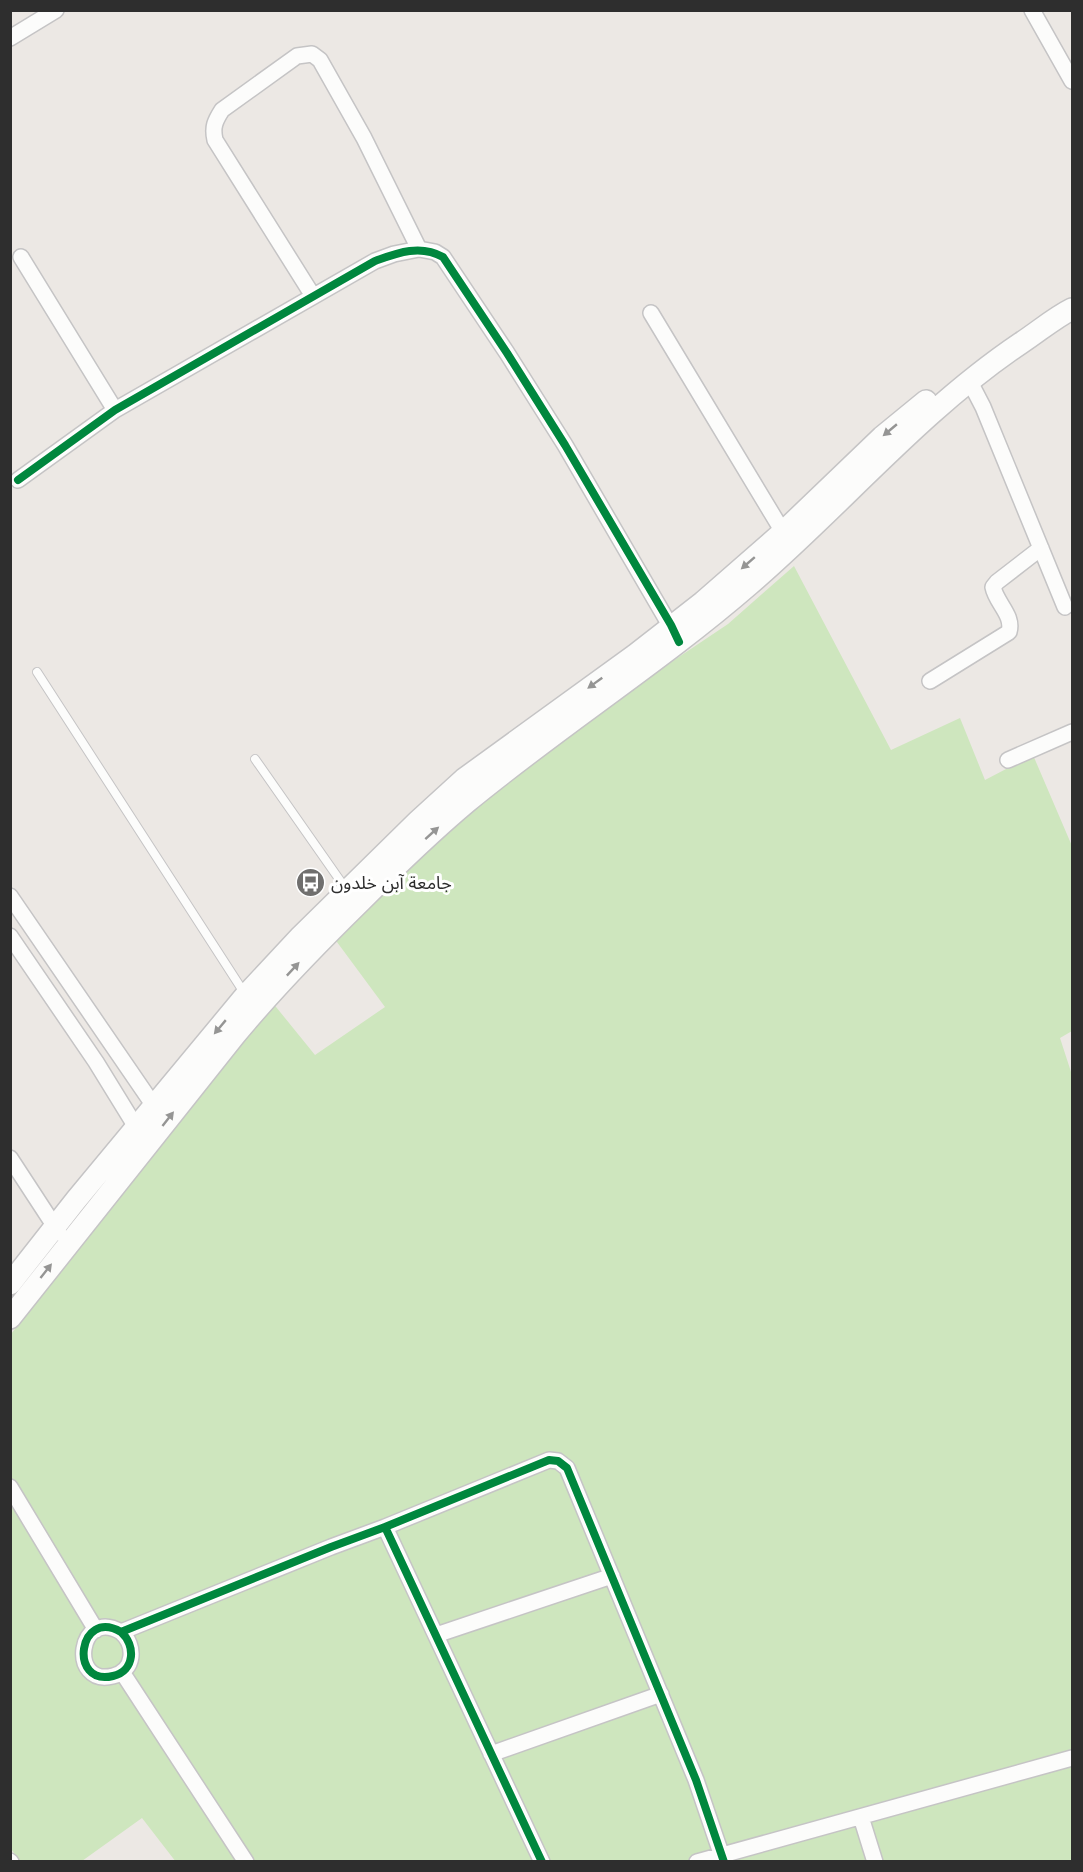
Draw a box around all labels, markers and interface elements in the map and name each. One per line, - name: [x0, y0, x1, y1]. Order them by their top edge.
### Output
- one-way arrow: [883, 423, 898, 436]
- one-way arrow: [741, 556, 756, 569]
- one-way arrow: [587, 677, 603, 689]
- one-way arrow: [424, 827, 439, 840]
- bus stop icon: جامعة آبن خلدون: [294, 866, 326, 898]
- place label: جامعة آبن خلدون: [331, 870, 452, 894]
- one-way arrow: [286, 962, 300, 977]
- one-way arrow: [214, 1019, 227, 1034]
- one-way arrow: [162, 1112, 174, 1127]
- one-way arrow: [40, 1264, 52, 1279]

